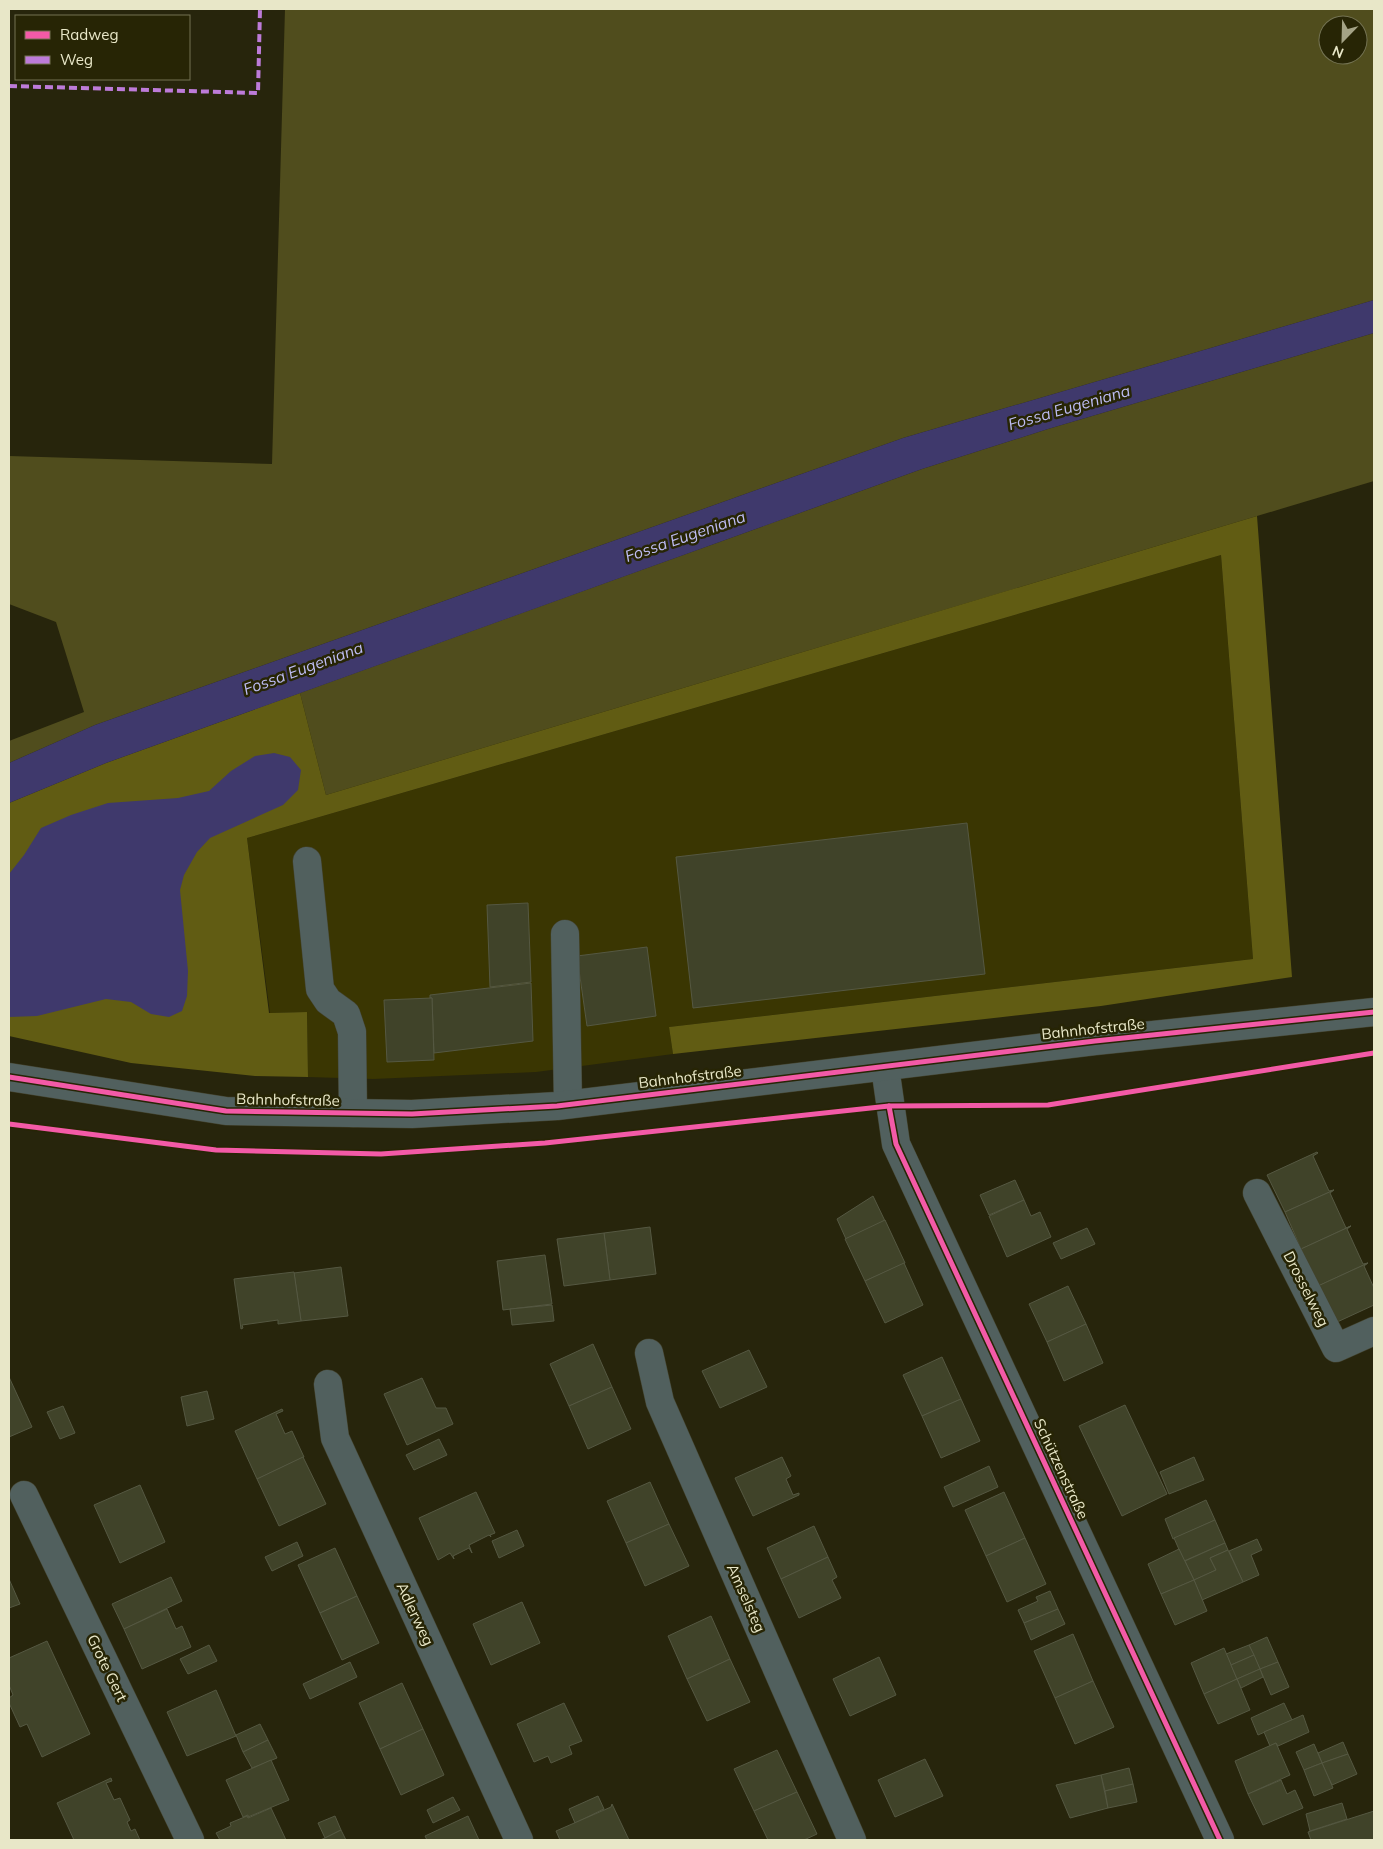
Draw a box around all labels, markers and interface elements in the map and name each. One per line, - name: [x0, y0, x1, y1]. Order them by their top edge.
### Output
- legend: [15, 15, 190, 80]
- north arrow: [1318, 15, 1368, 65]
- text: Radweg: [60, 25, 118, 44]
- text: N: [1330, 42, 1346, 62]
- text: Weg: [60, 50, 93, 69]
- water label: Fossa Eugeniana: [1006, 380, 1133, 434]
- water label: Fossa Eugeniana: [622, 506, 748, 566]
- water label: Fossa Eugeniana: [240, 637, 366, 699]
- street label: Bahnhofstraße: [1040, 1014, 1146, 1043]
- street label: Bahnhofstraße: [637, 1061, 743, 1092]
- street label: Bahnhofstraße: [236, 1089, 340, 1110]
- street label: Drosselweg: [1279, 1248, 1333, 1330]
- street label: Schützenstraße: [1030, 1416, 1093, 1522]
- street label: Amselsteg: [723, 1561, 770, 1635]
- street label: Adlerweg: [393, 1579, 438, 1648]
- street label: Grote Gert: [83, 1631, 132, 1704]

